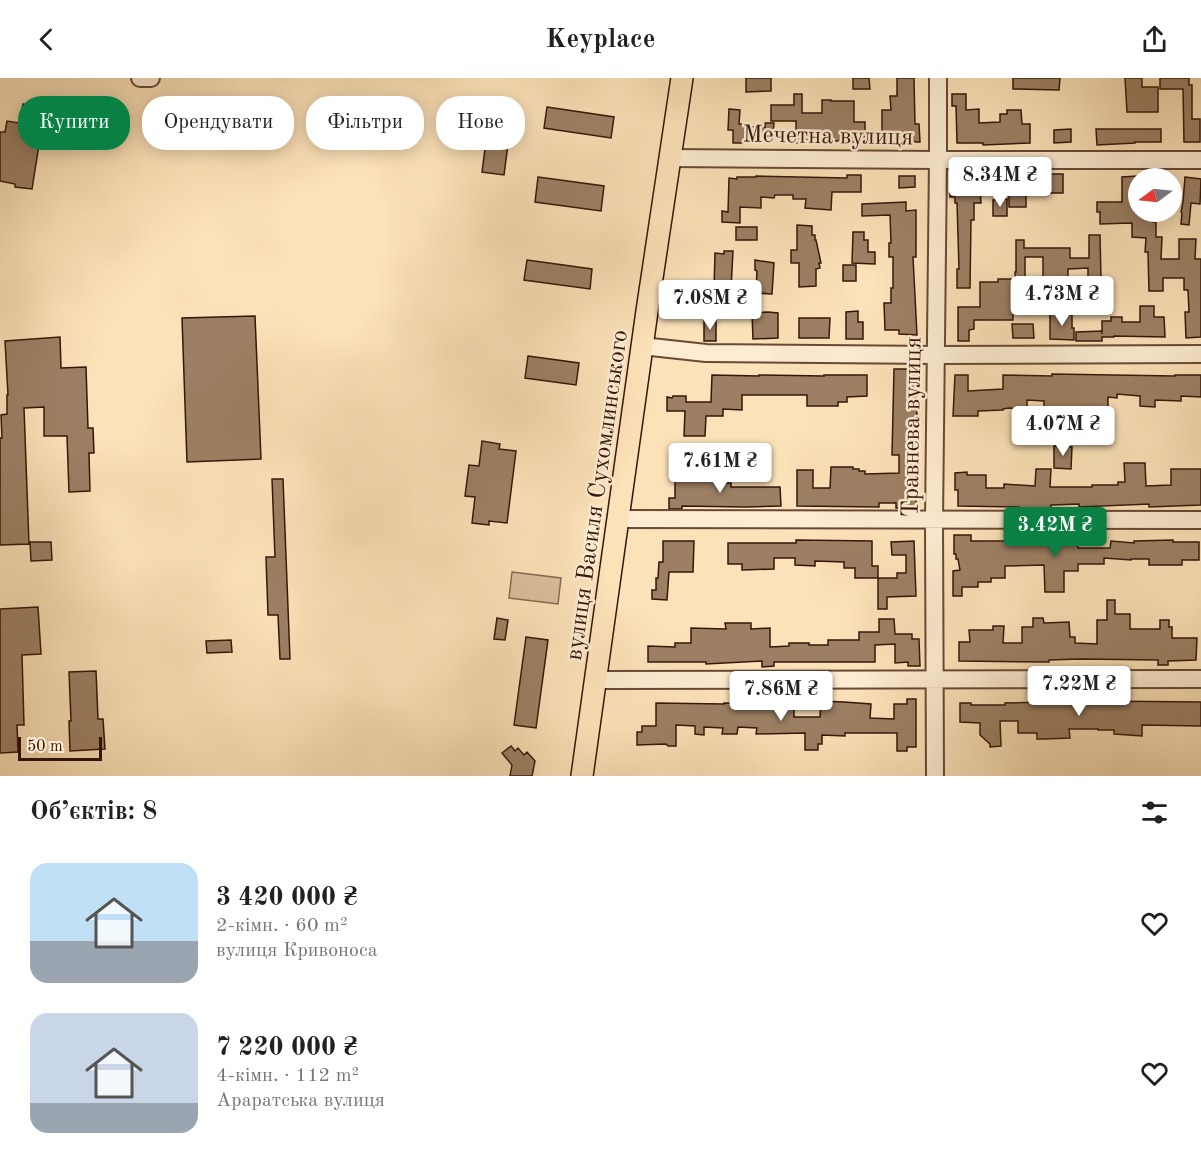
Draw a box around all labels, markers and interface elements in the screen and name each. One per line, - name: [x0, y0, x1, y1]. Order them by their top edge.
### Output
- icon: back: [30, 23, 63, 56]
- icon: share: [1138, 23, 1171, 56]
- text: Keyplace: [546, 26, 655, 53]
- chip: Купити: [18, 96, 130, 150]
- chip: Орендувати: [142, 96, 294, 150]
- chip: Фільтри: [306, 96, 424, 150]
- chip: Нове: [436, 96, 525, 150]
- street label: Мечетна вулиця: [742, 124, 914, 150]
- pin: 8.34M ₴: [945, 157, 1055, 208]
- text: 8.34M ₴: [963, 166, 1037, 186]
- north arrow: [1128, 168, 1182, 222]
- map controls: [1128, 168, 1182, 222]
- pin: 4.73M ₴: [1007, 276, 1117, 327]
- pin: 7.08M ₴: [655, 280, 765, 331]
- text: 4.73M ₴: [1025, 285, 1099, 305]
- text: 7.08M ₴: [673, 289, 747, 309]
- street label: вулиця Василя Сухомлинського: [563, 329, 633, 662]
- street label: Травнева вулиця: [899, 336, 927, 518]
- pin: 4.07M ₴: [1008, 406, 1118, 457]
- text: 4.07M ₴: [1026, 415, 1100, 435]
- pin: 7.61M ₴: [665, 443, 775, 494]
- text: 7.61M ₴: [683, 452, 757, 472]
- pin: 3.42M ₴: [1000, 507, 1110, 558]
- text: 3.42M ₴: [1018, 516, 1092, 536]
- pin: 7.22M ₴: [1024, 666, 1134, 717]
- pin: 7.86M ₴: [726, 671, 836, 722]
- text: 7.22M ₴: [1042, 675, 1116, 695]
- text: 7.86M ₴: [744, 680, 818, 700]
- scale bar: [18, 734, 102, 762]
- text: 50 m: [27, 739, 63, 755]
- icon: filters: [1138, 796, 1171, 829]
- text: Об’єктів: 8: [30, 799, 157, 825]
- text: 3 420 000 ₴: [216, 885, 358, 911]
- icon: home: [78, 887, 150, 959]
- icon: heart: [1138, 907, 1171, 940]
- text: 2-кімн. · 60 m²: [216, 916, 348, 936]
- text: вулиця Кривоноса: [216, 941, 378, 961]
- text: 7 220 000 ₴: [216, 1035, 358, 1061]
- icon: home: [78, 1037, 150, 1109]
- icon: heart: [1138, 1057, 1171, 1090]
- text: 4-кімн. · 112 m²: [216, 1066, 359, 1086]
- text: Араратська вулиця: [216, 1091, 385, 1111]

